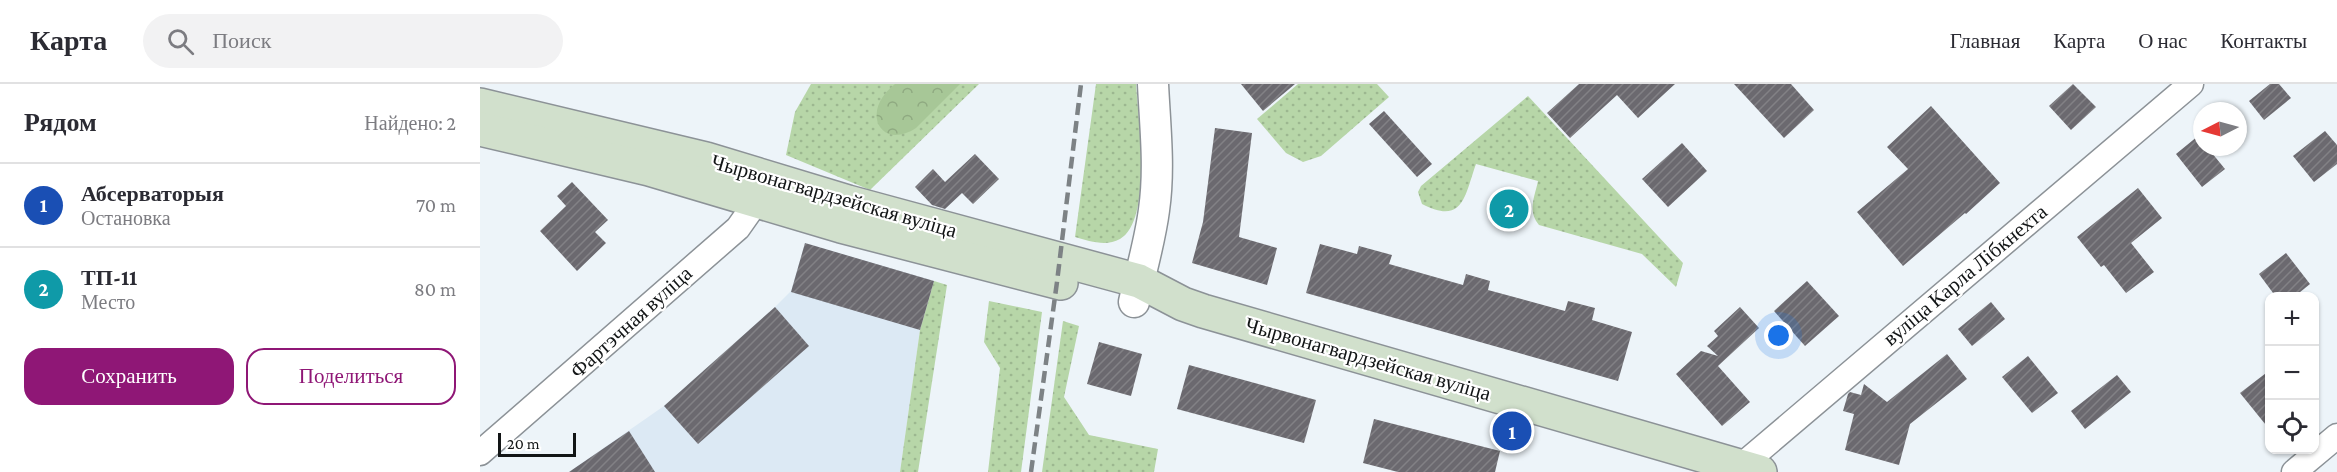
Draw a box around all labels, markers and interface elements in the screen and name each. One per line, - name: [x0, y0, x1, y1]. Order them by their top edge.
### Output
- search box: [143, 14, 563, 68]
- text: Карта: [30, 25, 107, 56]
- icon: search: [164, 25, 197, 58]
- text: Поиск: [212, 28, 271, 53]
- text: Главная: [1950, 29, 2020, 53]
- text: Карта: [2053, 29, 2105, 53]
- text: О нас: [2138, 29, 2187, 53]
- text: Контакты: [2220, 29, 2307, 53]
- north arrow: [2193, 102, 2247, 156]
- text: Рядом: [24, 108, 97, 137]
- text: Найдено: 2: [364, 112, 456, 134]
- street label: Чырвонагвардзейская вуліца: [708, 149, 960, 243]
- text: Абсерваторыя: [81, 181, 224, 206]
- pin: 2: [1490, 186, 1528, 232]
- text: 1: [40, 194, 47, 216]
- text: 70 m: [416, 194, 456, 216]
- street label: вуліца Карла Лібкнехта: [1878, 199, 2052, 351]
- text: Остановка: [81, 207, 171, 229]
- street label: Фартэчная вуліца: [565, 261, 697, 383]
- text: ТП-11: [81, 265, 137, 290]
- text: 2: [38, 278, 49, 300]
- text: 80 m: [414, 278, 456, 300]
- text: Место: [81, 291, 135, 313]
- map controls: [2265, 292, 2319, 454]
- button: +: [2265, 292, 2319, 346]
- street label: Чырвонагвардзейская вуліца: [1242, 312, 1494, 406]
- your location: [1764, 321, 1793, 350]
- button: −: [2265, 346, 2319, 400]
- button: Сохранить: [24, 348, 234, 405]
- button: Поделиться: [246, 348, 456, 405]
- button: locate: [2265, 400, 2319, 454]
- pin: 1: [1492, 408, 1532, 454]
- scale bar: [498, 430, 576, 458]
- text: 20 m: [507, 435, 540, 452]

